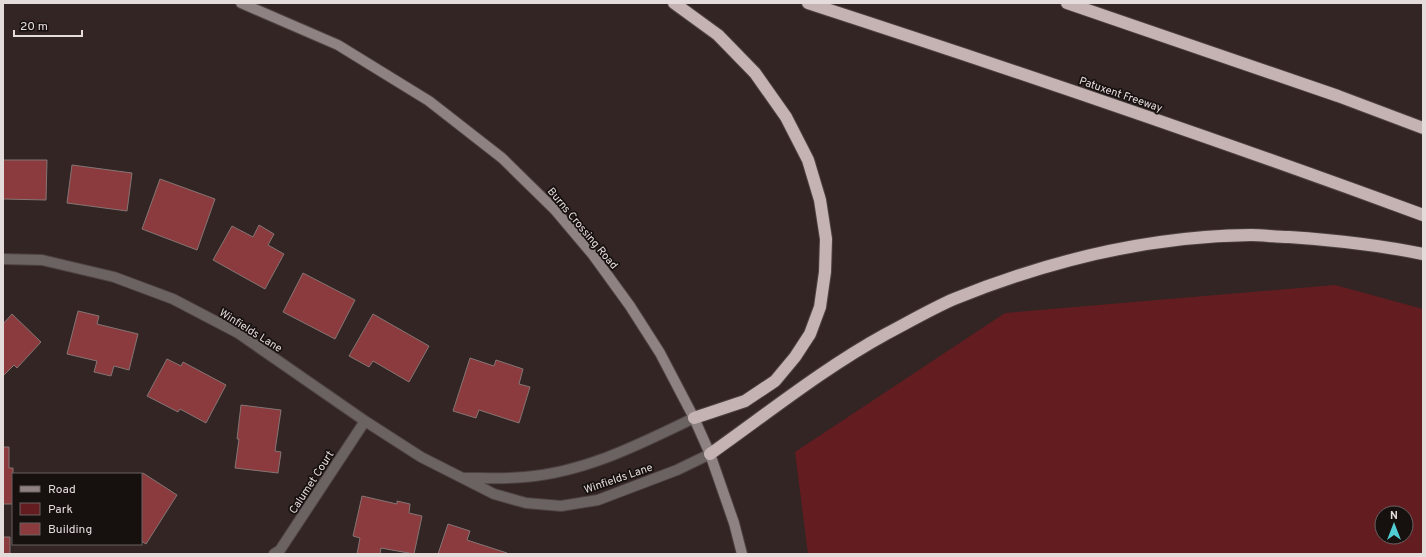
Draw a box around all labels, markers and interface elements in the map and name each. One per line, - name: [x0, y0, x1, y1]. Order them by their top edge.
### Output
- scale bar: [14, 12, 82, 38]
- text: 20 m: [20, 19, 48, 35]
- street label: Patuxent Freeway: [1077, 74, 1164, 116]
- street label: Burns Crossing Road: [544, 185, 621, 272]
- street label: Winfields Lane: [216, 306, 285, 356]
- street label: Calumet Court: [286, 448, 337, 517]
- street label: Winfields Lane: [582, 461, 655, 497]
- legend: [12, 473, 142, 545]
- text: Road: [48, 482, 76, 498]
- text: Park: [48, 502, 73, 518]
- north arrow: [1374, 505, 1414, 545]
- text: N: [1390, 509, 1398, 523]
- text: Building: [48, 522, 92, 538]

